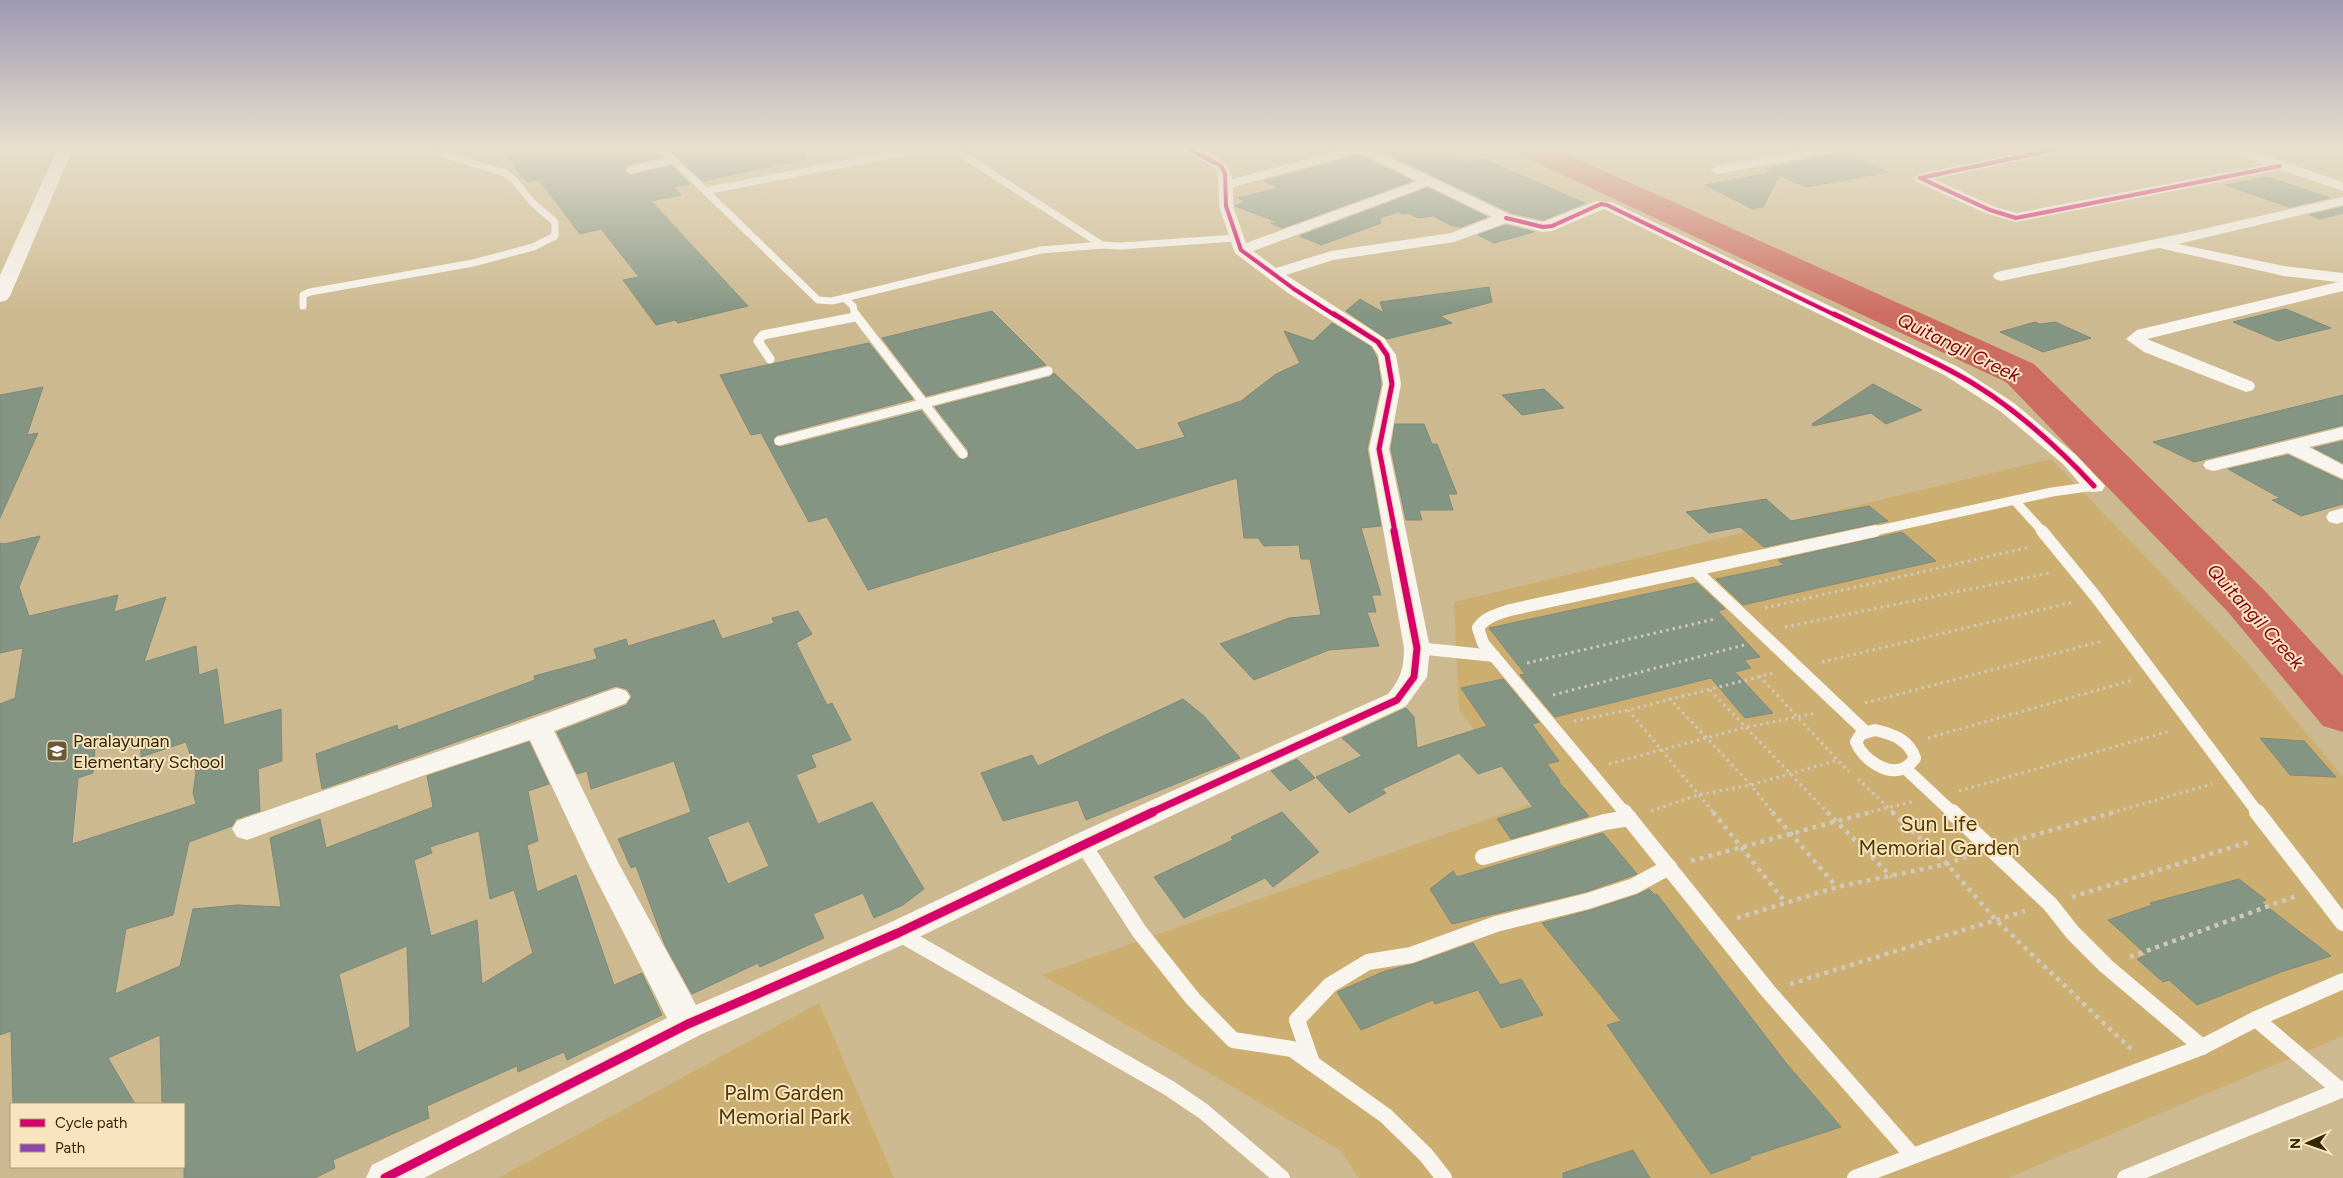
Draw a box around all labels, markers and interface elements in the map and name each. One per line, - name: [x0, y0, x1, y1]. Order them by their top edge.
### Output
- water label: Quitangil Creek: [1894, 308, 2025, 387]
- water label: Quitangil Creek: [2202, 559, 2309, 674]
- place label: Paralayunan Elementary School: [73, 730, 224, 773]
- school or university icon: Paralayunan Elementary School: [45, 739, 69, 763]
- park label: Sun Life Memorial Garden: [1858, 811, 2020, 860]
- park label: Palm Garden Memorial Park: [718, 1080, 851, 1129]
- legend: [10, 1103, 185, 1168]
- text: Cycle path: [55, 1114, 127, 1132]
- north arrow: [2283, 1118, 2333, 1168]
- text: N: [2287, 1138, 2304, 1149]
- text: Path: [55, 1139, 85, 1157]

